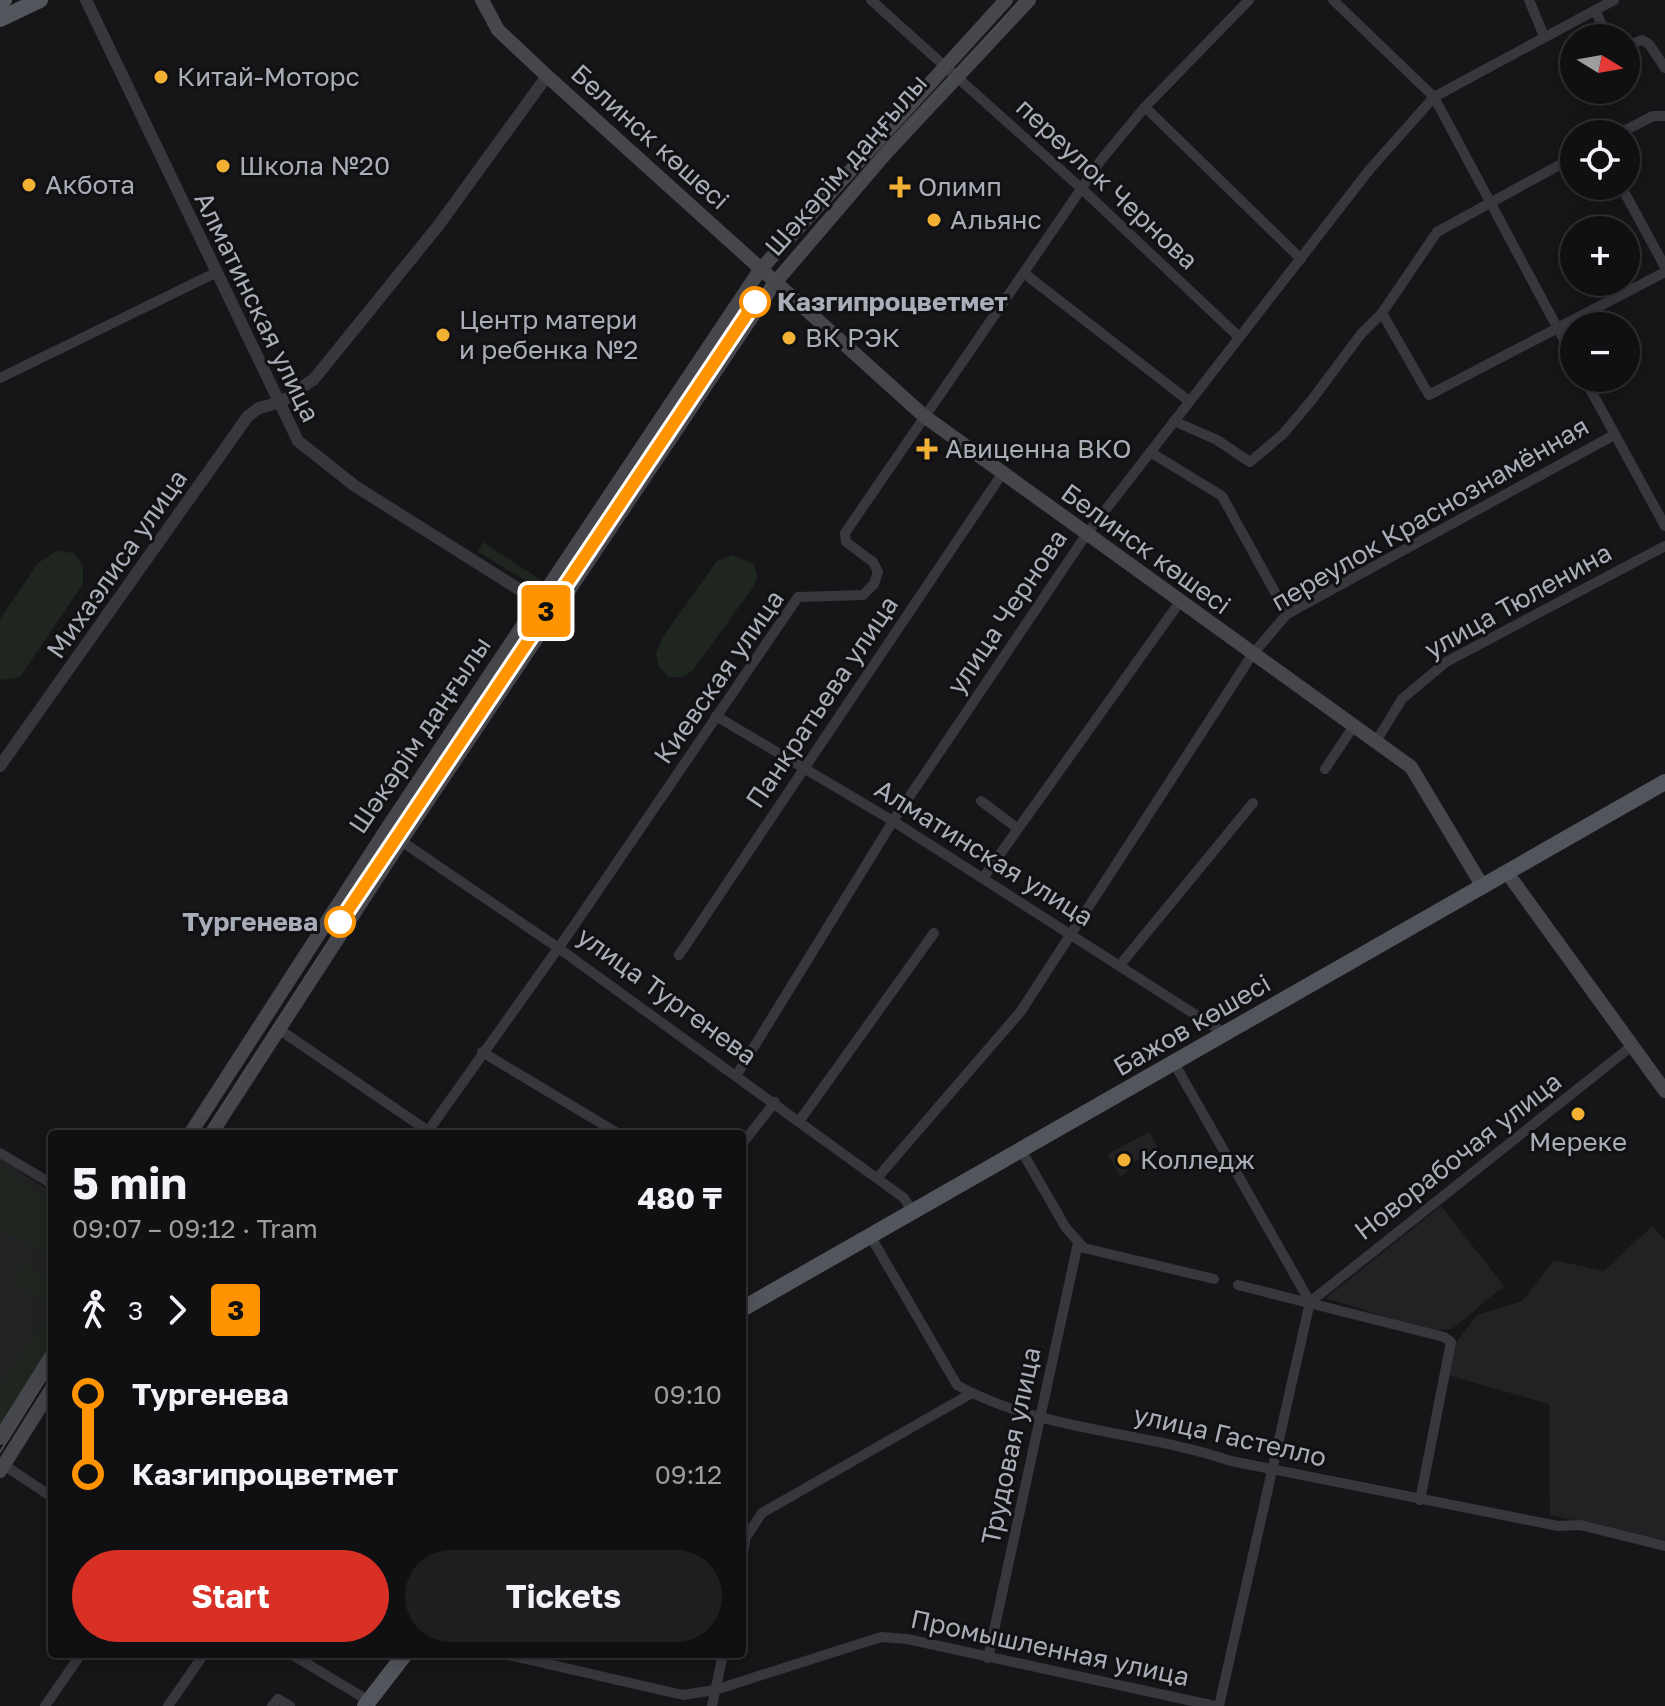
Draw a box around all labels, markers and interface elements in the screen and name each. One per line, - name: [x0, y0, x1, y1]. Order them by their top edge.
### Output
- north arrow: [1560, 24, 1640, 104]
- map controls: [1560, 24, 1640, 392]
- street label: Белинск көшесі: [565, 58, 736, 216]
- place label: Китай-Моторс: [177, 61, 360, 92]
- street label: Шәкәрім даңғылы: [758, 67, 933, 262]
- marker: Китай-Моторс: [152, 68, 170, 86]
- street label: переулок Чернова: [1010, 92, 1205, 276]
- button: locate: [1560, 120, 1640, 200]
- place label: Школа №20: [239, 150, 390, 181]
- marker: Школа №20: [214, 157, 232, 175]
- place label: Акбота: [45, 169, 135, 200]
- place label: Олимп: [918, 171, 1002, 202]
- marker: Акбота: [20, 176, 38, 194]
- marker: Олимп: [889, 176, 911, 198]
- street label: Алматинская улица: [188, 187, 327, 427]
- place label: Альянс: [950, 204, 1042, 235]
- marker: Альянс: [925, 211, 943, 229]
- button: +: [1560, 216, 1640, 296]
- place label: Казгипроцветмет: [777, 286, 1008, 317]
- marker: Казгипроцветмет: [740, 287, 770, 317]
- place label: Центр матери и ребенка №2: [459, 304, 638, 365]
- button: −: [1560, 312, 1640, 392]
- place label: ВК РЭК: [805, 322, 900, 353]
- marker: Центр матери и ребенка №2: [434, 326, 452, 344]
- marker: ВК РЭК: [780, 329, 798, 347]
- street label: переулок Краснознамённая: [1266, 410, 1594, 617]
- place label: Авиценна ВКО: [945, 433, 1131, 464]
- marker: Авиценна ВКО: [916, 438, 938, 460]
- street label: Михаэлиса улица: [40, 463, 193, 664]
- street label: Белинск көшесі: [1055, 477, 1237, 620]
- street label: улица Чернова: [940, 523, 1073, 700]
- street label: улица Тюленина: [1419, 536, 1617, 665]
- street label: Киевская улица: [647, 584, 790, 770]
- line badge: 3: [520, 585, 572, 637]
- street label: Панкратьева улица: [739, 590, 904, 814]
- text: 3: [537, 594, 555, 627]
- street label: Шәкәрім даңғылы: [342, 630, 497, 839]
- street label: Алматинская улица: [869, 773, 1099, 932]
- place label: Тургенева: [182, 906, 318, 937]
- marker: Тургенева: [325, 907, 355, 937]
- street label: улица Тургенева: [571, 920, 763, 1071]
- street label: Бажов көшесі: [1108, 967, 1276, 1082]
- street label: Новорабочая улица: [1348, 1065, 1567, 1246]
- marker: Мереке: [1569, 1105, 1587, 1123]
- place label: Мереке: [1529, 1126, 1627, 1157]
- place label: Колледж: [1140, 1144, 1255, 1175]
- marker: Колледж: [1115, 1151, 1133, 1169]
- text: 5 min: [72, 1156, 187, 1209]
- text: 480 ₸: [638, 1180, 722, 1216]
- text: 09:07 – 09:12 · Tram: [72, 1213, 318, 1244]
- icon: walk: [72, 1288, 116, 1332]
- icon: forward: [155, 1288, 199, 1332]
- text: 3: [227, 1293, 244, 1326]
- text: 3: [128, 1295, 143, 1326]
- street label: Трудовая улица: [974, 1344, 1047, 1548]
- text: Тургенева: [132, 1376, 289, 1412]
- text: 09:10: [654, 1379, 722, 1410]
- street label: улица Гастелло: [1131, 1398, 1329, 1473]
- text: Казгипроцветмет: [132, 1456, 398, 1492]
- text: 09:12: [655, 1459, 722, 1490]
- button: Start: [72, 1550, 389, 1642]
- button: Tickets: [405, 1550, 722, 1642]
- street label: Промышленная улица: [908, 1603, 1192, 1692]

